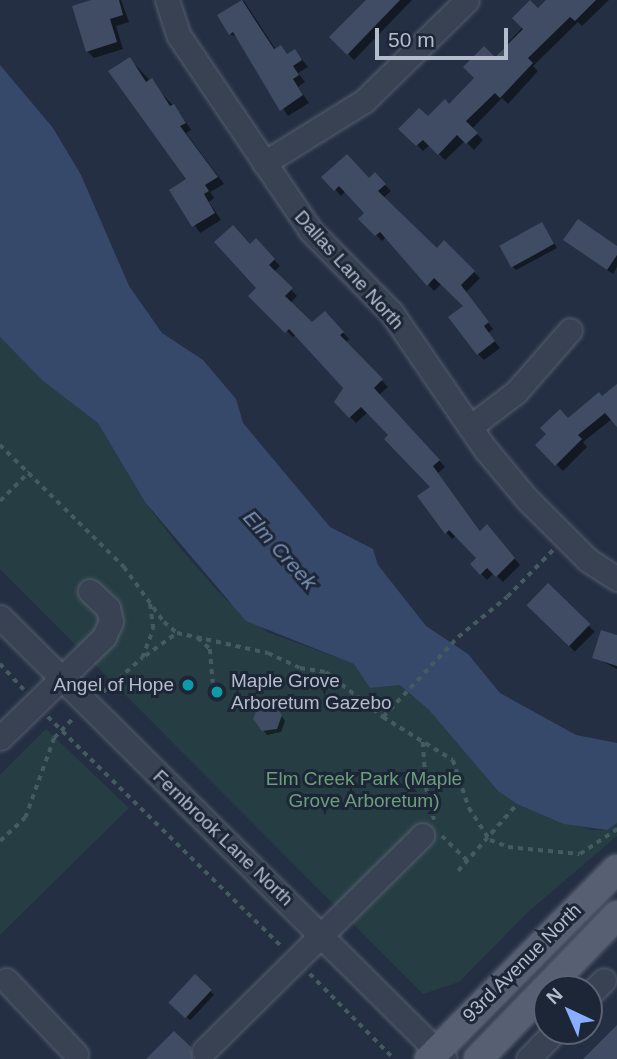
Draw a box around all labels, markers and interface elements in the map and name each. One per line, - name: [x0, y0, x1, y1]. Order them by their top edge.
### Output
- scale bar: [379, 14, 512, 58]
- text: 50 m: [388, 28, 435, 51]
- street label: Dallas Lane North: [290, 206, 408, 334]
- water label: Elm Creek: [238, 505, 322, 595]
- place label: Maple Grove Arboretum Gazebo: [231, 670, 392, 714]
- place label: Angel of Hope: [54, 674, 174, 696]
- marker: Angel of Hope: [180, 677, 196, 693]
- marker: Maple Grove Arboretum Gazebo: [209, 684, 225, 700]
- street label: Fernbrook Lane North: [148, 765, 298, 911]
- park label: Elm Creek Park (Maple Grove Arboretum): [266, 768, 462, 812]
- street label: 93rd Avenue North: [458, 899, 586, 1027]
- north arrow: [533, 975, 603, 1045]

